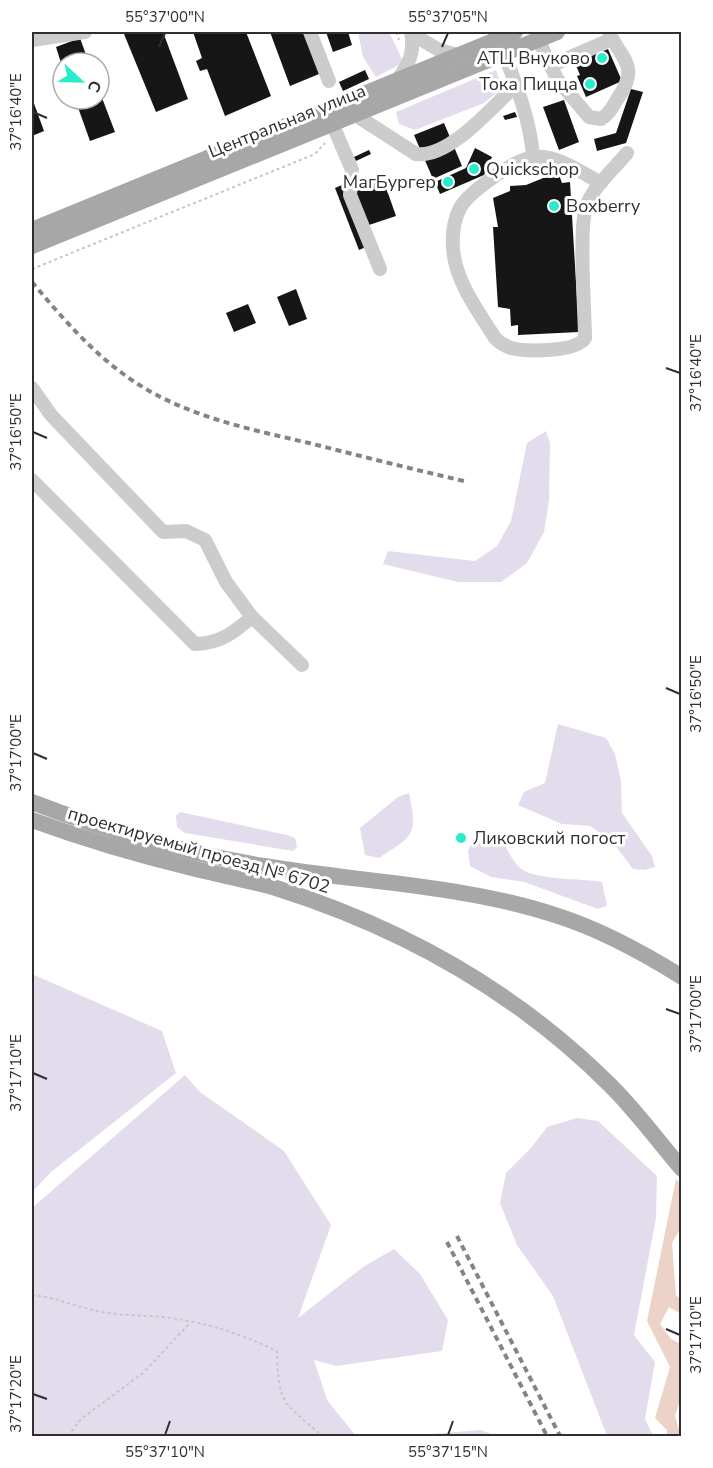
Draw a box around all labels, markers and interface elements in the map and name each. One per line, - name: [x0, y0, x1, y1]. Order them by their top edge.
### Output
- text: 55°37'00"N: [125, 7, 205, 27]
- text: 55°37'05"N: [408, 7, 488, 27]
- place label: АТЦ Внуково: [477, 46, 590, 70]
- north arrow: [51, 51, 111, 111]
- marker: АТЦ Внуково: [595, 51, 609, 65]
- place label: Тока Пицца: [479, 72, 578, 96]
- text: 37°16'40"E: [6, 73, 26, 151]
- text: С: [82, 77, 106, 96]
- marker: Тока Пицца: [583, 77, 597, 91]
- street label: Центральная улица: [205, 78, 369, 164]
- place label: Quickschop: [486, 157, 579, 181]
- marker: Quickschop: [467, 162, 481, 176]
- place label: МагБургер: [343, 170, 436, 194]
- marker: МагБургер: [441, 175, 455, 189]
- place label: Boxberry: [566, 194, 641, 218]
- marker: Boxberry: [547, 199, 561, 213]
- text: 37°16'40"E: [686, 334, 706, 412]
- text: 37°16'50"E: [6, 393, 26, 471]
- text: 37°16'50"E: [686, 655, 706, 733]
- text: 37°17'00"E: [6, 714, 26, 792]
- street label: проектируемый проезд № 6702: [65, 801, 333, 899]
- place label: Ликовский погост: [473, 826, 625, 850]
- marker: Ликовский погост: [454, 831, 468, 845]
- text: 37°17'00"E: [686, 975, 706, 1053]
- text: 37°17'10"E: [6, 1034, 26, 1112]
- text: 37°17'10"E: [686, 1296, 706, 1374]
- text: 37°17'20"E: [6, 1355, 26, 1433]
- text: 55°37'10"N: [125, 1442, 205, 1462]
- text: 55°37'15"N: [408, 1442, 488, 1462]

